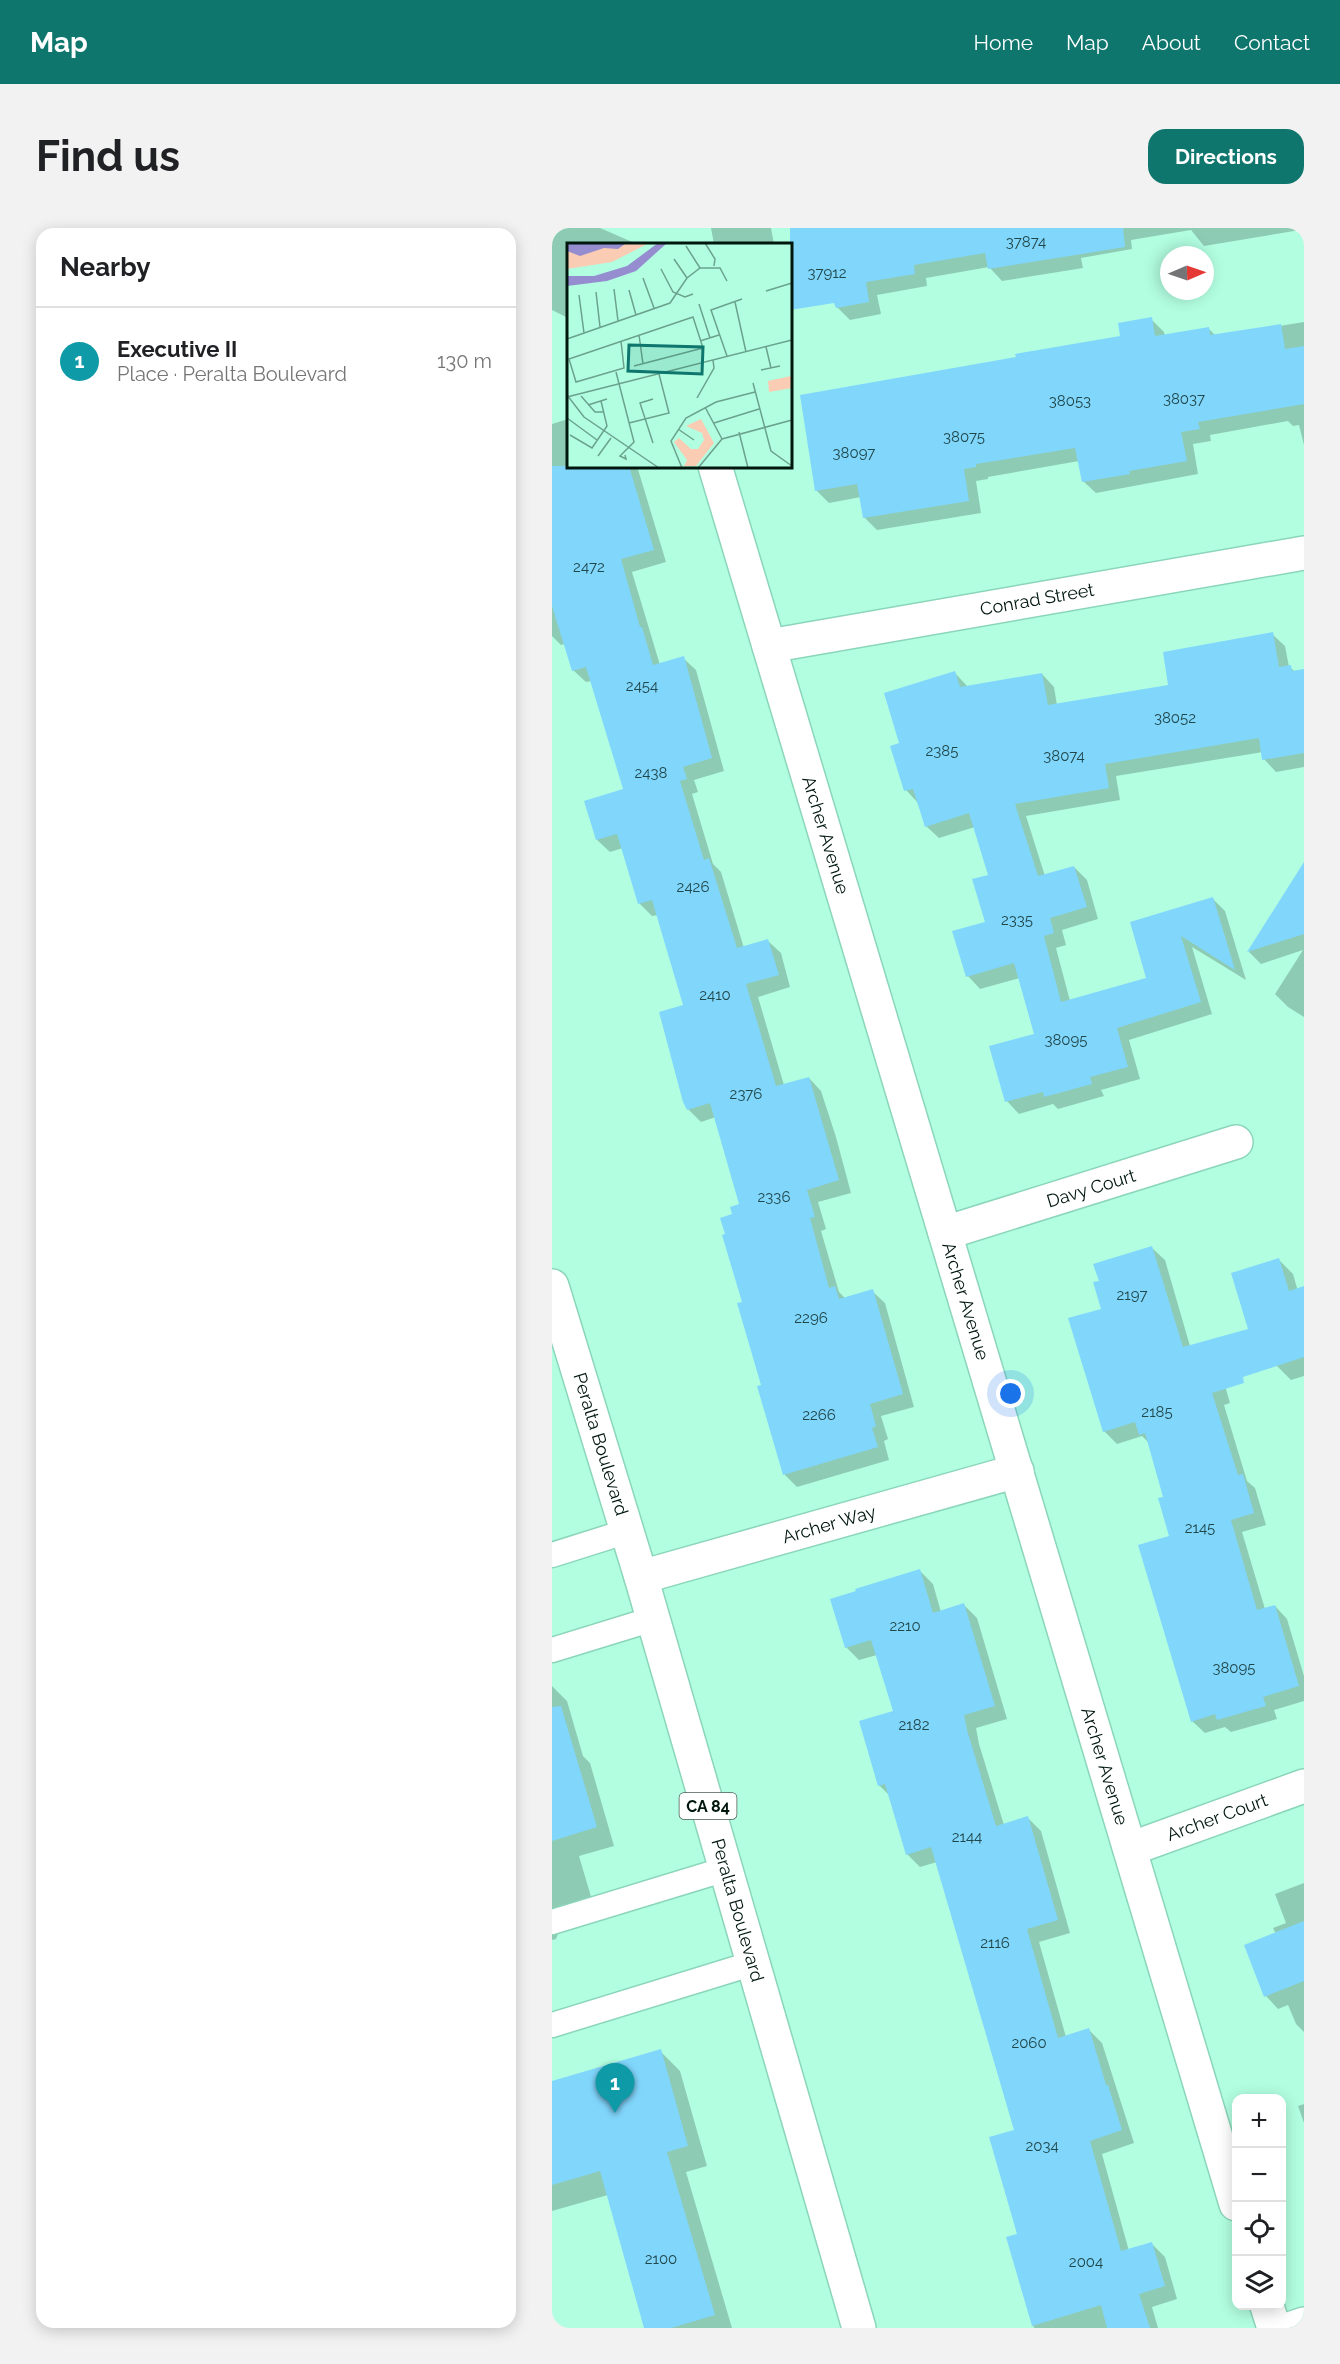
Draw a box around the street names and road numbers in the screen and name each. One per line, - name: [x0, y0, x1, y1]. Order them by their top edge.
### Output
- street label: Conrad Street: [978, 579, 1096, 619]
- street label: Archer Avenue: [798, 773, 854, 897]
- street label: Davy Court: [1044, 1165, 1138, 1211]
- street label: Archer Avenue: [938, 1239, 994, 1363]
- street label: Peralta Boulevard: [569, 1370, 633, 1518]
- street label: Archer Way: [780, 1501, 878, 1547]
- street label: Archer Avenue: [1077, 1704, 1133, 1828]
- street label: Archer Court: [1164, 1789, 1270, 1845]
- road number: CA 84: [680, 1793, 736, 1819]
- street label: Peralta Boulevard: [708, 1836, 768, 1984]

